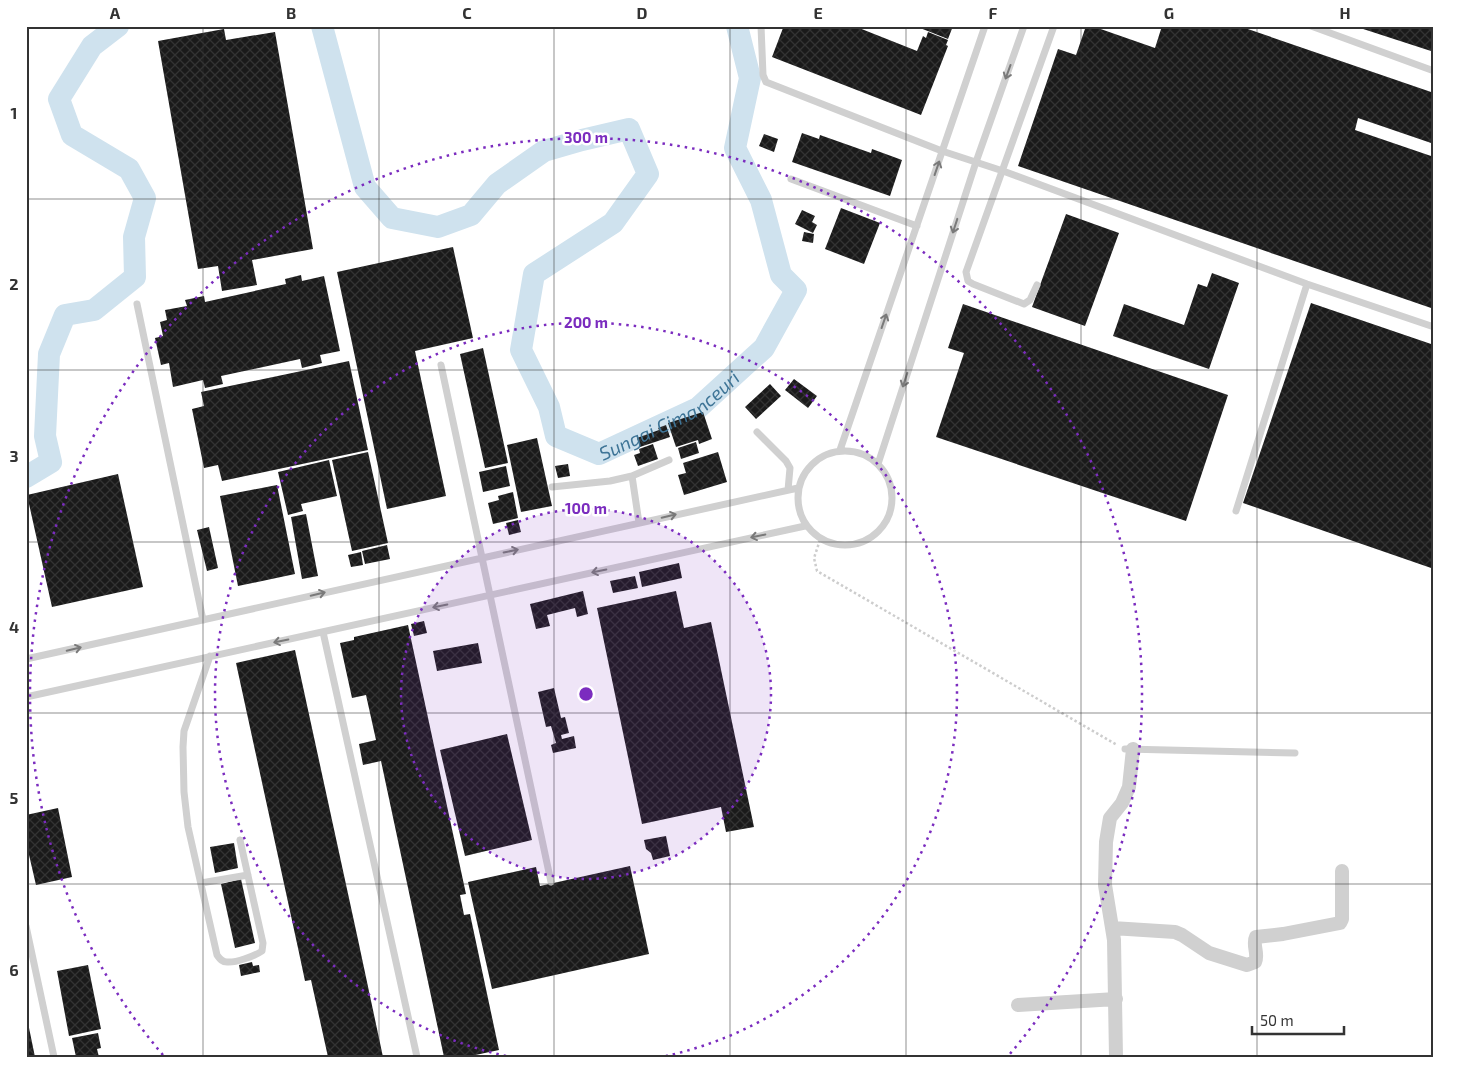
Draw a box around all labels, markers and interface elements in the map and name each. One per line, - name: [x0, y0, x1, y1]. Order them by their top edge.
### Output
- text: A: [110, 3, 121, 22]
- text: B: [286, 3, 296, 22]
- text: C: [462, 3, 472, 22]
- text: D: [637, 3, 648, 22]
- text: E: [813, 3, 823, 22]
- text: F: [989, 3, 998, 22]
- text: G: [1164, 3, 1174, 22]
- text: H: [1339, 3, 1351, 22]
- one-way arrow: [1003, 64, 1012, 79]
- text: 1: [11, 103, 17, 122]
- text: 300 m: [564, 128, 608, 146]
- one-way arrow: [932, 160, 942, 176]
- one-way arrow: [950, 218, 960, 234]
- text: 2: [9, 274, 19, 293]
- text: 200 m: [564, 313, 608, 331]
- one-way arrow: [880, 314, 889, 330]
- water label: Sungai Cimanceuri: [595, 365, 744, 464]
- one-way arrow: [900, 372, 909, 388]
- text: 3: [9, 446, 19, 465]
- text: 100 m: [565, 499, 607, 517]
- one-way arrow: [661, 511, 677, 520]
- one-way arrow: [750, 532, 766, 541]
- one-way arrow: [502, 546, 518, 556]
- one-way arrow: [591, 567, 607, 576]
- one-way arrow: [309, 589, 325, 598]
- one-way arrow: [433, 602, 449, 611]
- text: 4: [9, 617, 19, 636]
- one-way arrow: [274, 637, 290, 646]
- one-way arrow: [65, 643, 81, 653]
- centre of rings: [577, 685, 595, 703]
- text: 5: [10, 788, 19, 807]
- text: 6: [9, 960, 19, 979]
- scale bar: [1252, 1003, 1345, 1035]
- text: 50 m: [1260, 1011, 1294, 1029]

